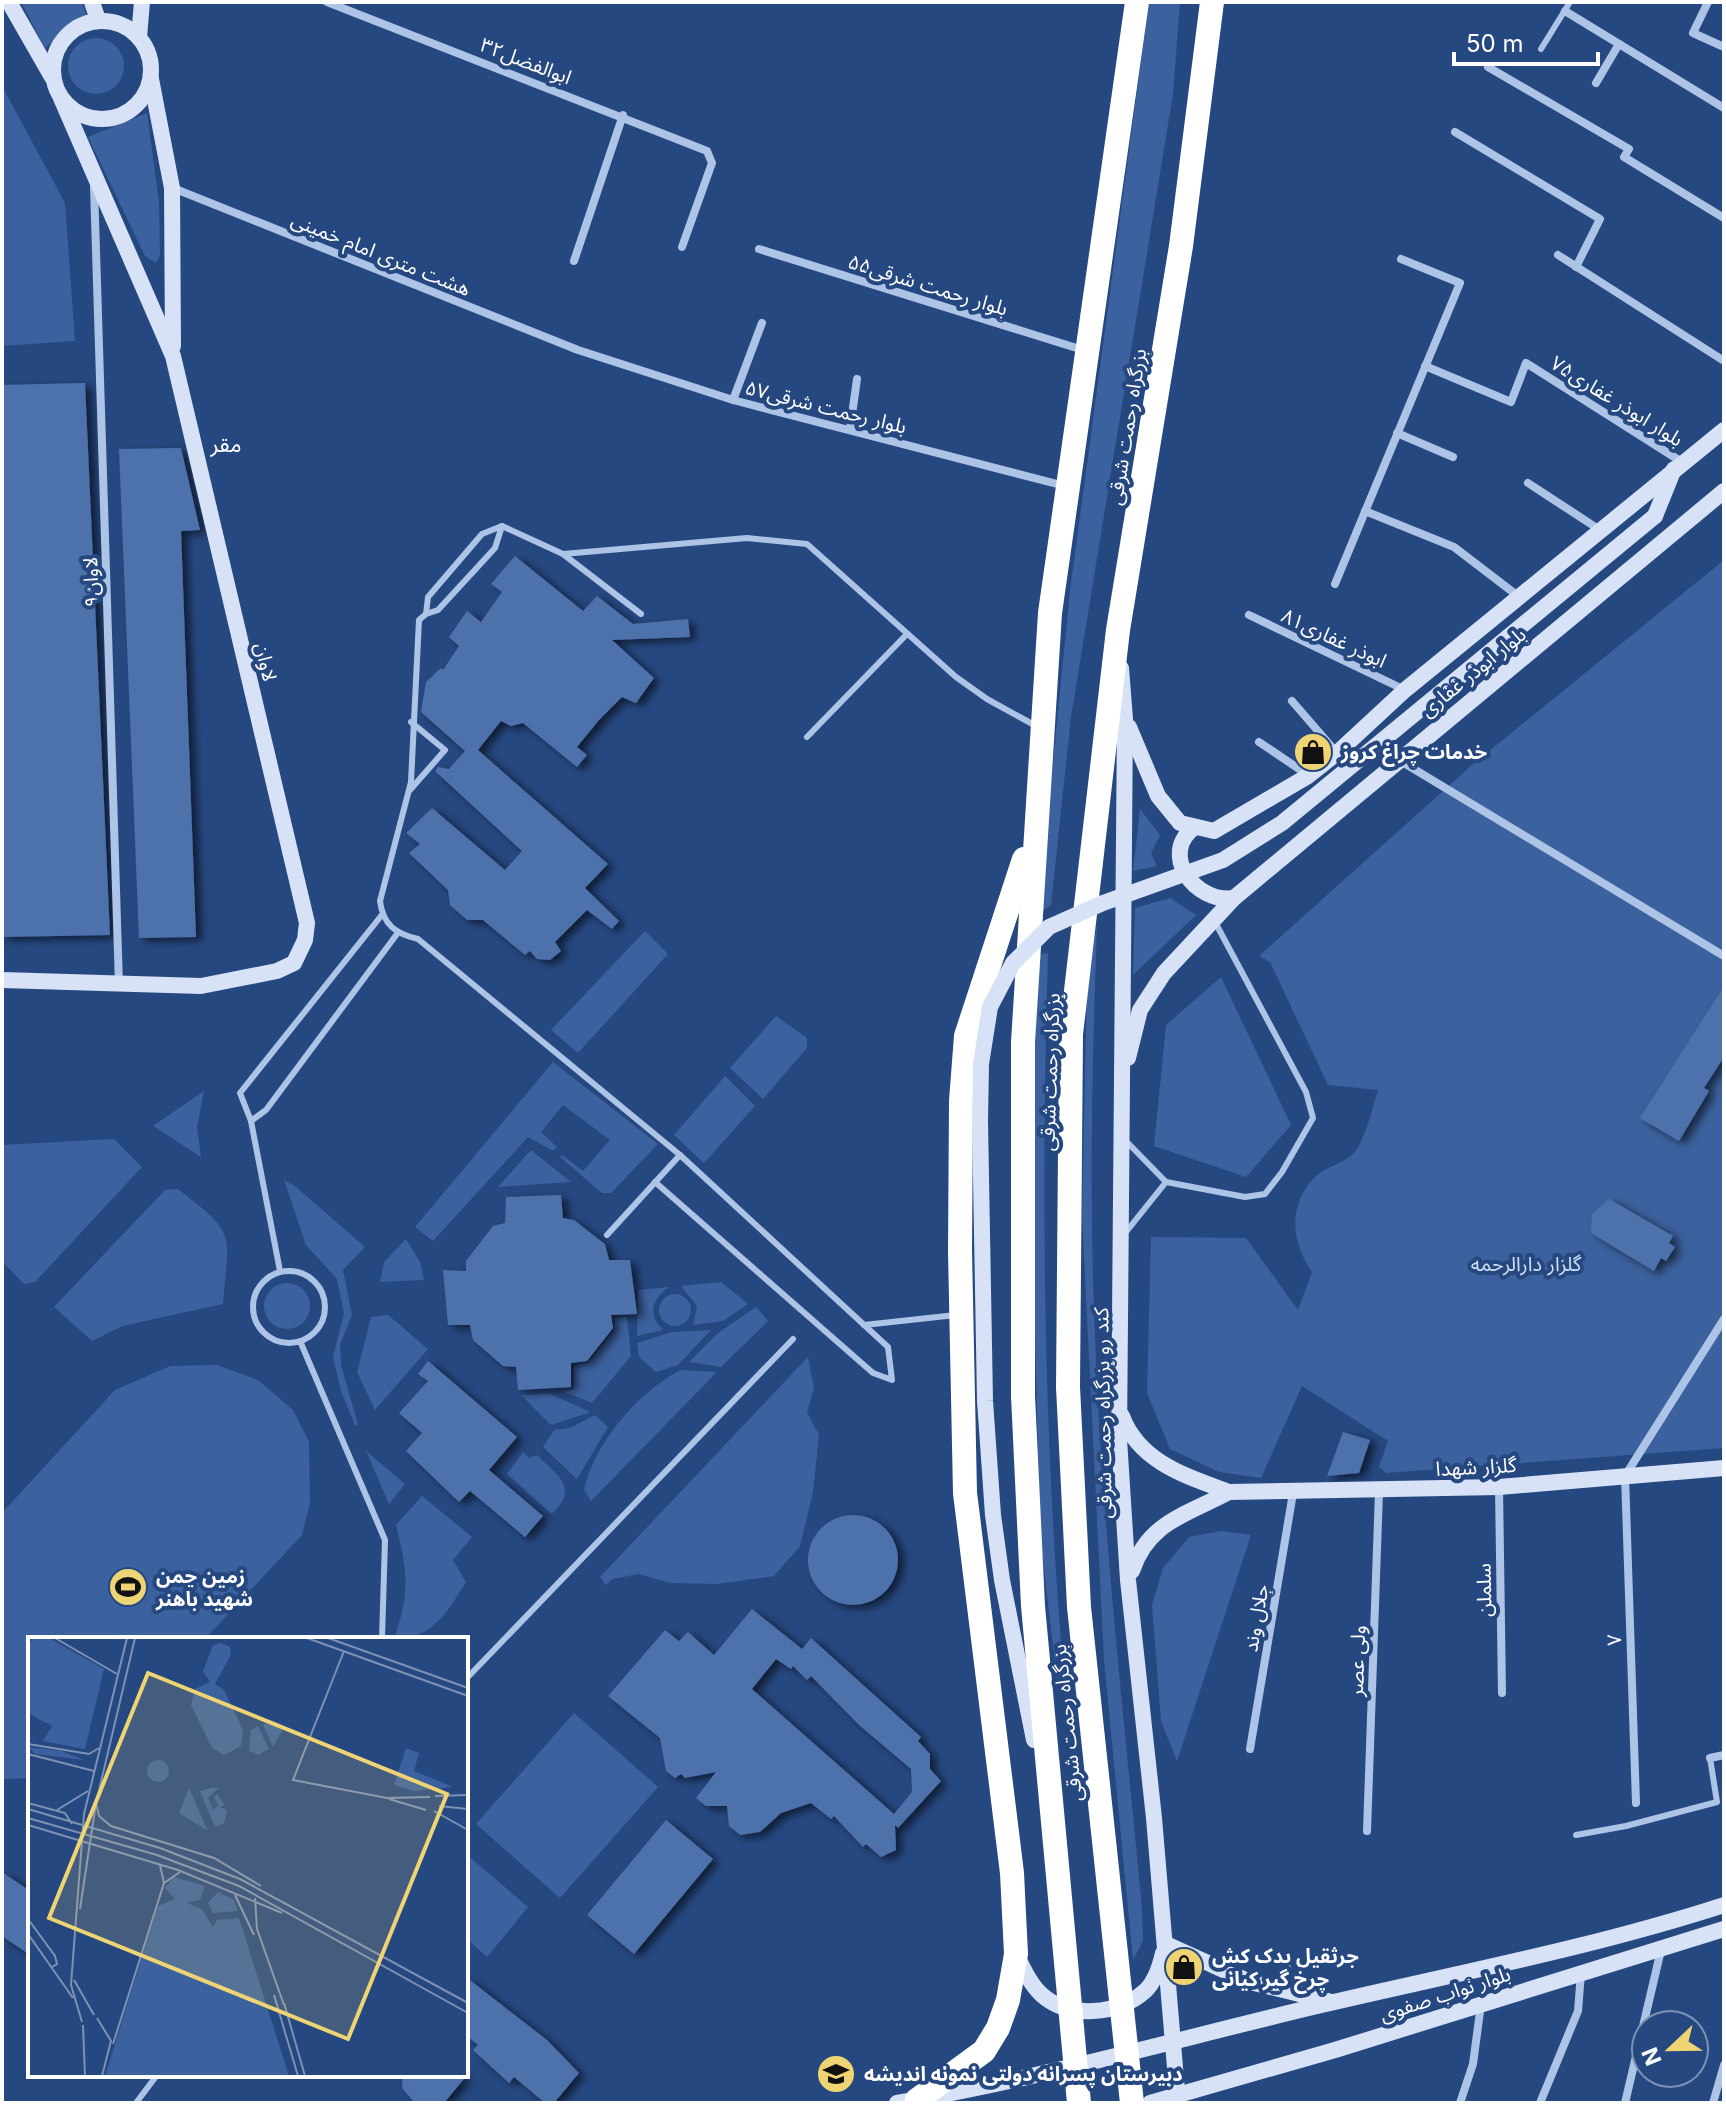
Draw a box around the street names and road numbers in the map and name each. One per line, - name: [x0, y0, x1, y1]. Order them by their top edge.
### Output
- street label: ابوالفضل۳۲: [477, 33, 575, 89]
- street label: هشت متری امام خمینی: [287, 207, 474, 304]
- street label: بلوار رحمت شرقی۵۵: [845, 249, 1011, 321]
- street label: بزرگراه رحمت شرقی: [1103, 347, 1151, 507]
- street label: بلوار ابوذر غفاری۷۵: [1546, 351, 1688, 451]
- street label: ۵۷بلوار رحمت شرقی: [743, 375, 909, 439]
- street label: ۹لاوان: [78, 556, 104, 608]
- street label: ۸۱ابوذر غفاری: [1278, 603, 1390, 673]
- street label: بلوار ابوذر غفاری: [1415, 622, 1531, 722]
- street label: لاوان: [250, 640, 282, 684]
- street label: بزرگراه رحمت شرقی: [1035, 993, 1065, 1151]
- street label: کند رو بزرگراه رحمت شرقی: [1089, 1306, 1117, 1519]
- street label: گلزار شهدا: [1435, 1453, 1518, 1481]
- street label: سلملن: [1472, 1563, 1496, 1617]
- street label: جلال وند: [1238, 1582, 1274, 1654]
- street label: ولی عصر: [1344, 1625, 1370, 1698]
- street label: ۷: [1602, 1633, 1626, 1646]
- street label: بزرگراه رحمت شرقی: [1047, 1643, 1087, 1803]
- street label: بلوار نواب صفوی: [1377, 1962, 1513, 2026]

